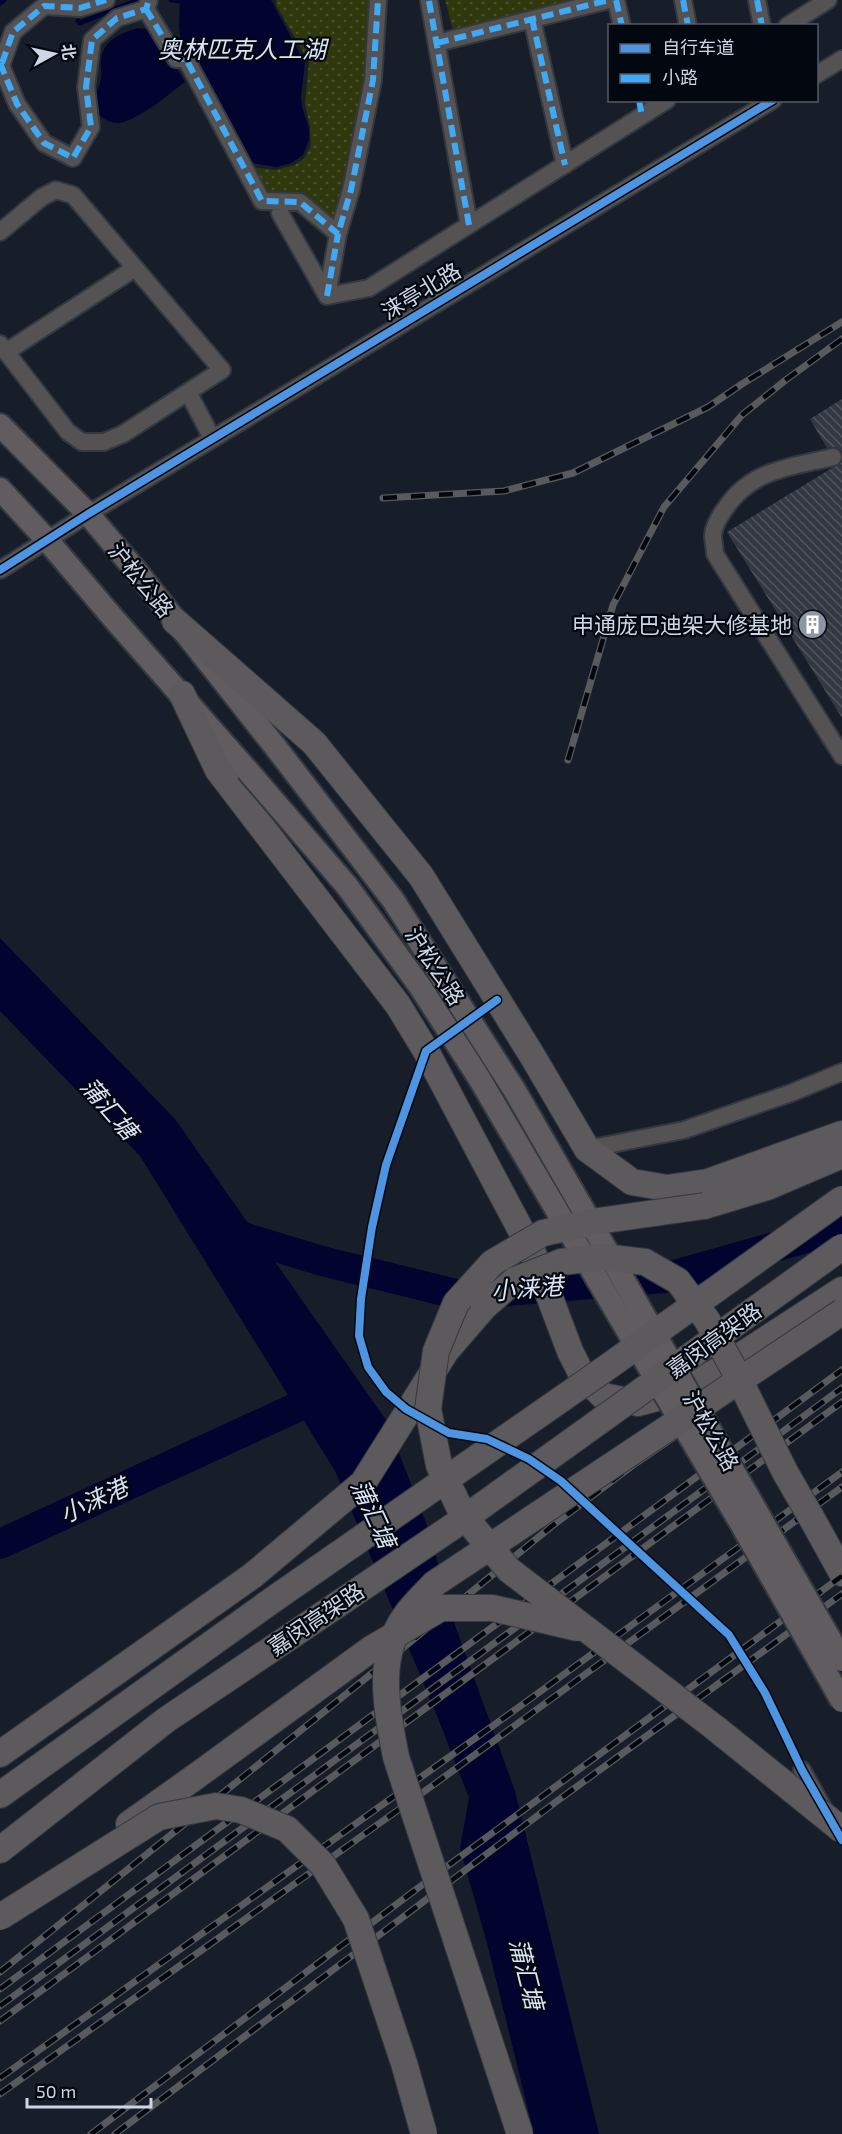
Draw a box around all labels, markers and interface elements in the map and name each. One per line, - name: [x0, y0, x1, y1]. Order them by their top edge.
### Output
- north arrow: [24, 24, 84, 84]
- legend: [608, 24, 818, 102]
- water label: 奥林匹克人工湖: [158, 34, 330, 63]
- text: 自行车道: [662, 36, 734, 58]
- text: 北: [59, 43, 80, 61]
- text: 小路: [662, 66, 698, 88]
- street label: 涞亭北路: [376, 256, 465, 324]
- street label: 沪松公路: [104, 537, 180, 622]
- building icon: 申通庞巴迪架大修基地: [797, 609, 829, 641]
- place label: 申通庞巴迪架大修基地: [572, 611, 792, 637]
- street label: 沪松公路: [401, 921, 471, 1009]
- water label: 蒲汇塘: [76, 1071, 147, 1148]
- water label: 小涞港: [490, 1270, 567, 1305]
- street label: 嘉闵高架路: [661, 1296, 766, 1382]
- street label: 沪松公路: [679, 1386, 745, 1475]
- water label: 小涞港: [55, 1470, 135, 1528]
- water label: 蒲汇塘: [346, 1475, 404, 1556]
- street label: 嘉闵高架路: [263, 1577, 368, 1660]
- water label: 蒲汇塘: [505, 1935, 551, 2016]
- scale bar: [27, 2071, 152, 2109]
- text: 50 m: [36, 2080, 76, 2102]

